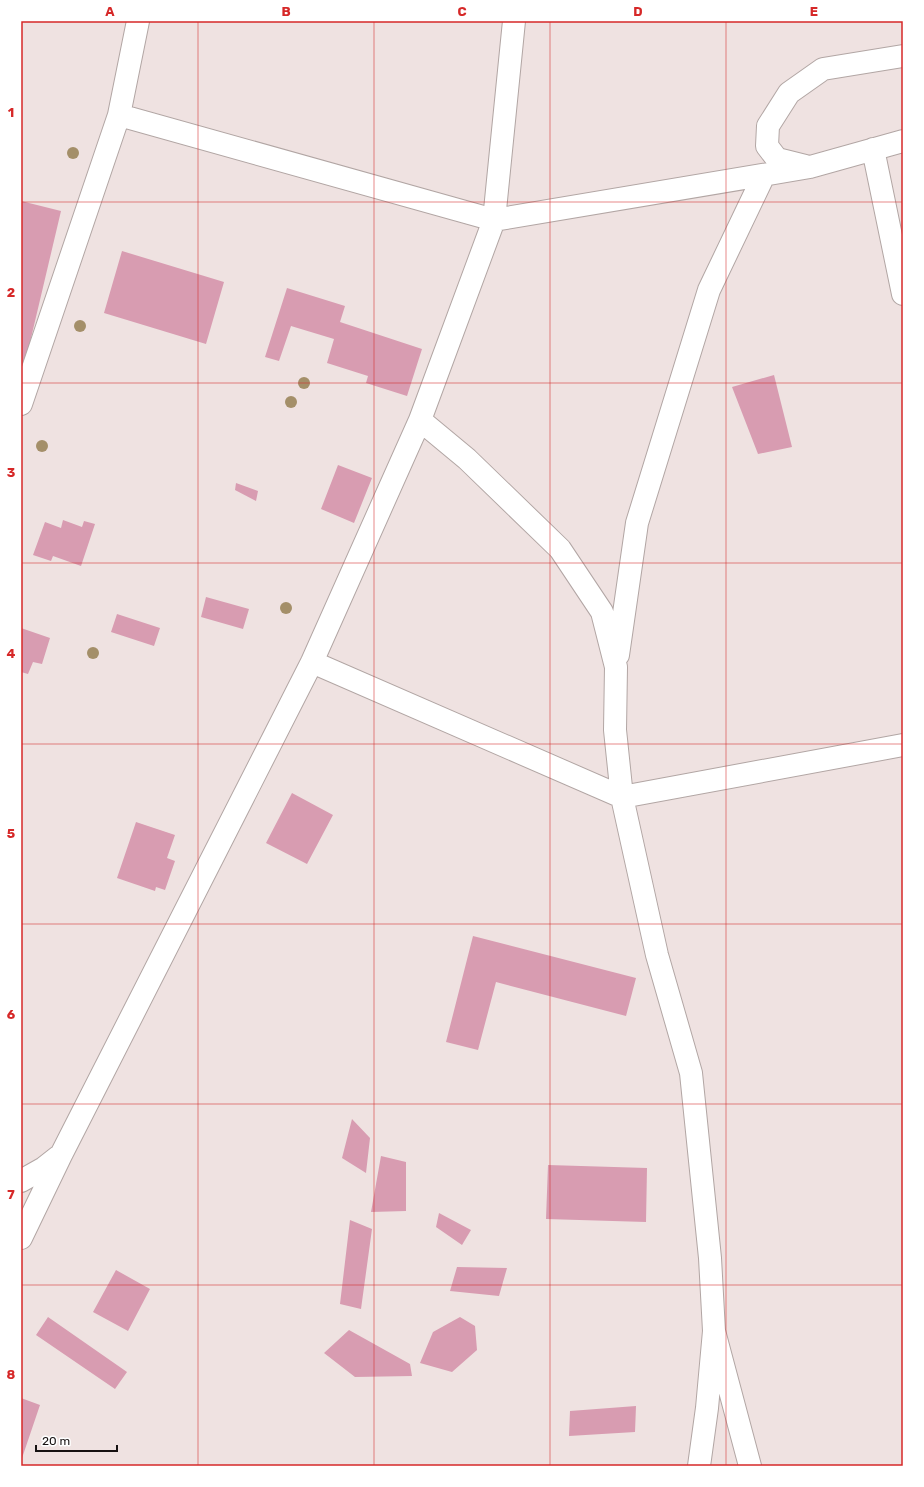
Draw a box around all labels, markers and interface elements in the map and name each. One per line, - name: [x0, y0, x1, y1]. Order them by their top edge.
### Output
- text: A: [105, 4, 115, 19]
- text: B: [281, 4, 291, 19]
- text: C: [457, 4, 467, 19]
- text: D: [633, 4, 643, 19]
- text: E: [810, 4, 818, 19]
- text: 1: [8, 105, 14, 120]
- text: 2: [7, 285, 15, 300]
- text: 3: [7, 465, 16, 480]
- text: 4: [7, 646, 16, 661]
- text: 5: [7, 826, 15, 841]
- text: 6: [7, 1007, 16, 1022]
- text: 7: [7, 1187, 15, 1202]
- text: 8: [7, 1367, 16, 1382]
- scale bar: [36, 1427, 117, 1453]
- text: 20 m: [42, 1434, 70, 1448]

